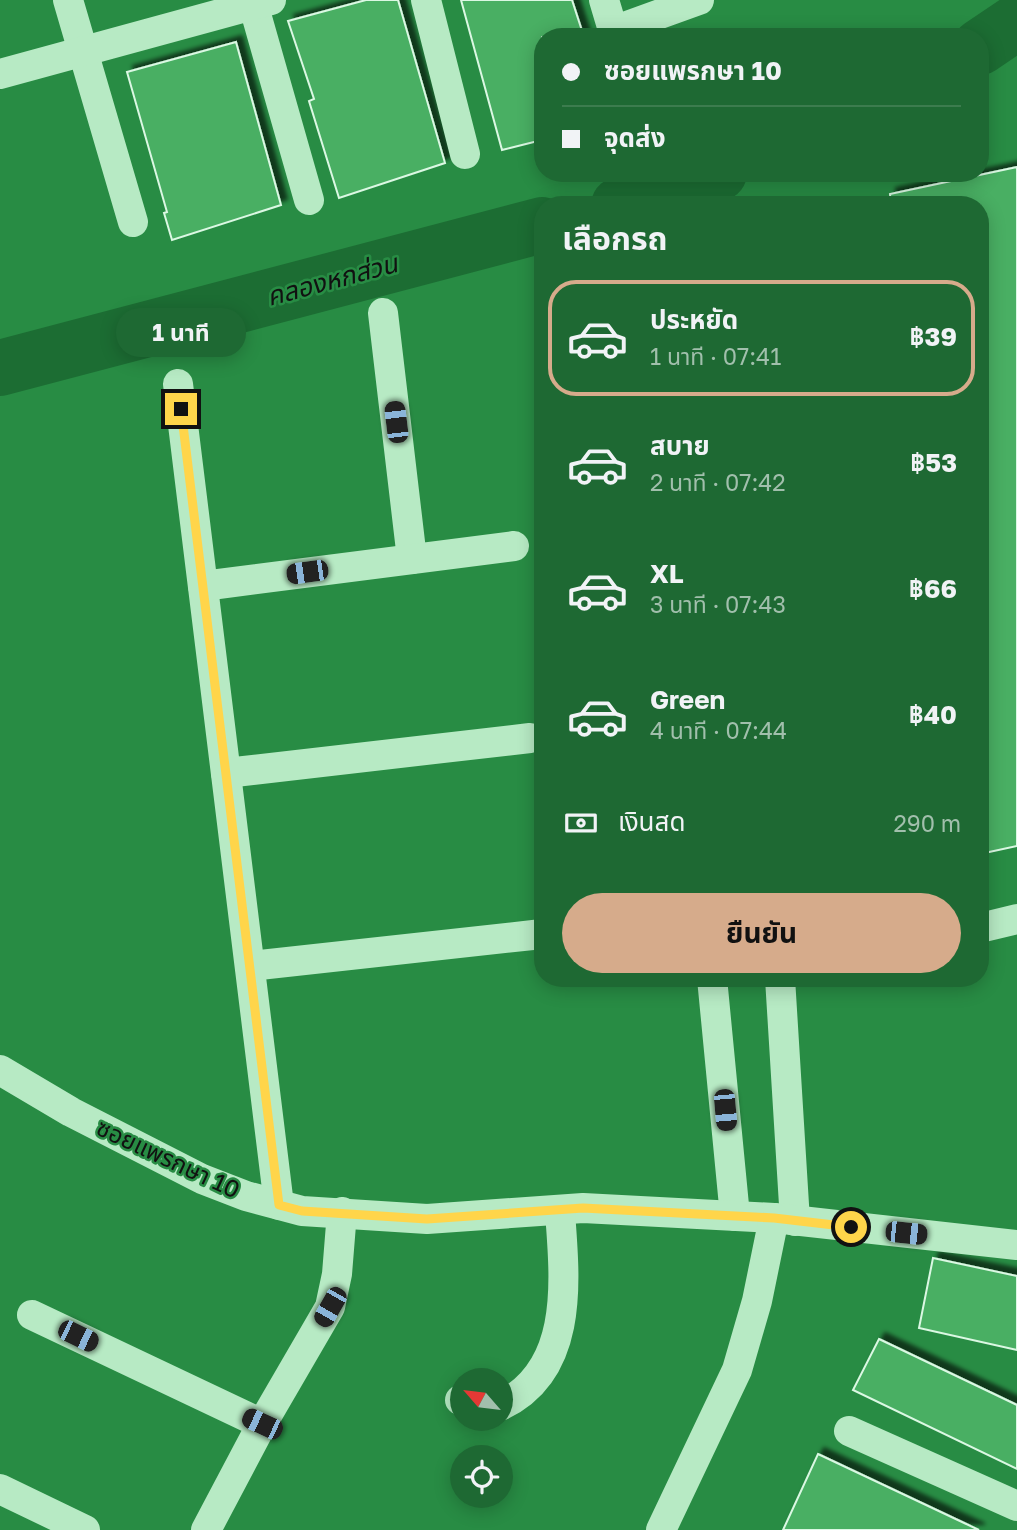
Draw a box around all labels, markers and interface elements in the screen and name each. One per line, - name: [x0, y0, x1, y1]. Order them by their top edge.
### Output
- text: ซอยแพรกษา 10: [604, 55, 782, 86]
- text: จุดส่ง: [604, 122, 666, 153]
- text: เลือกรถ: [562, 219, 667, 257]
- water label: คลองหกส่วน: [263, 247, 403, 312]
- text: ประหยัด: [650, 304, 738, 335]
- icon: car: [566, 307, 629, 370]
- callout: 1 นาที: [116, 308, 246, 356]
- text: 1 นาที: [152, 318, 210, 346]
- text: ฿39: [910, 321, 957, 352]
- text: 1 นาที · 07:41: [650, 342, 781, 370]
- route end: [165, 393, 197, 425]
- car: [384, 400, 409, 444]
- text: สบาย: [650, 430, 710, 461]
- icon: car: [566, 433, 629, 496]
- text: ฿53: [910, 447, 957, 478]
- text: 2 นาที · 07:42: [650, 468, 786, 496]
- text: XL: [650, 558, 684, 589]
- car: [285, 559, 330, 585]
- icon: car: [566, 559, 629, 622]
- text: ฿66: [909, 573, 957, 604]
- text: 3 นาที · 07:43: [650, 590, 786, 618]
- text: Green: [650, 684, 725, 715]
- icon: car: [566, 685, 629, 748]
- text: ฿40: [909, 699, 957, 730]
- text: 4 นาที · 07:44: [650, 716, 787, 744]
- icon: cash: [562, 804, 600, 842]
- text: เงินสด: [618, 806, 685, 837]
- text: 290 m: [893, 809, 961, 837]
- button: ยืนยัน: [562, 893, 961, 973]
- car: [713, 1088, 738, 1132]
- street label: ซอยแพรกษา 10: [92, 1112, 245, 1204]
- route start: [835, 1211, 867, 1243]
- car: [885, 1220, 928, 1246]
- car: [311, 1284, 350, 1330]
- car: [55, 1317, 102, 1355]
- north arrow: [450, 1368, 513, 1432]
- map controls: [450, 1368, 513, 1508]
- car: [239, 1406, 286, 1442]
- button: locate: [450, 1445, 513, 1508]

